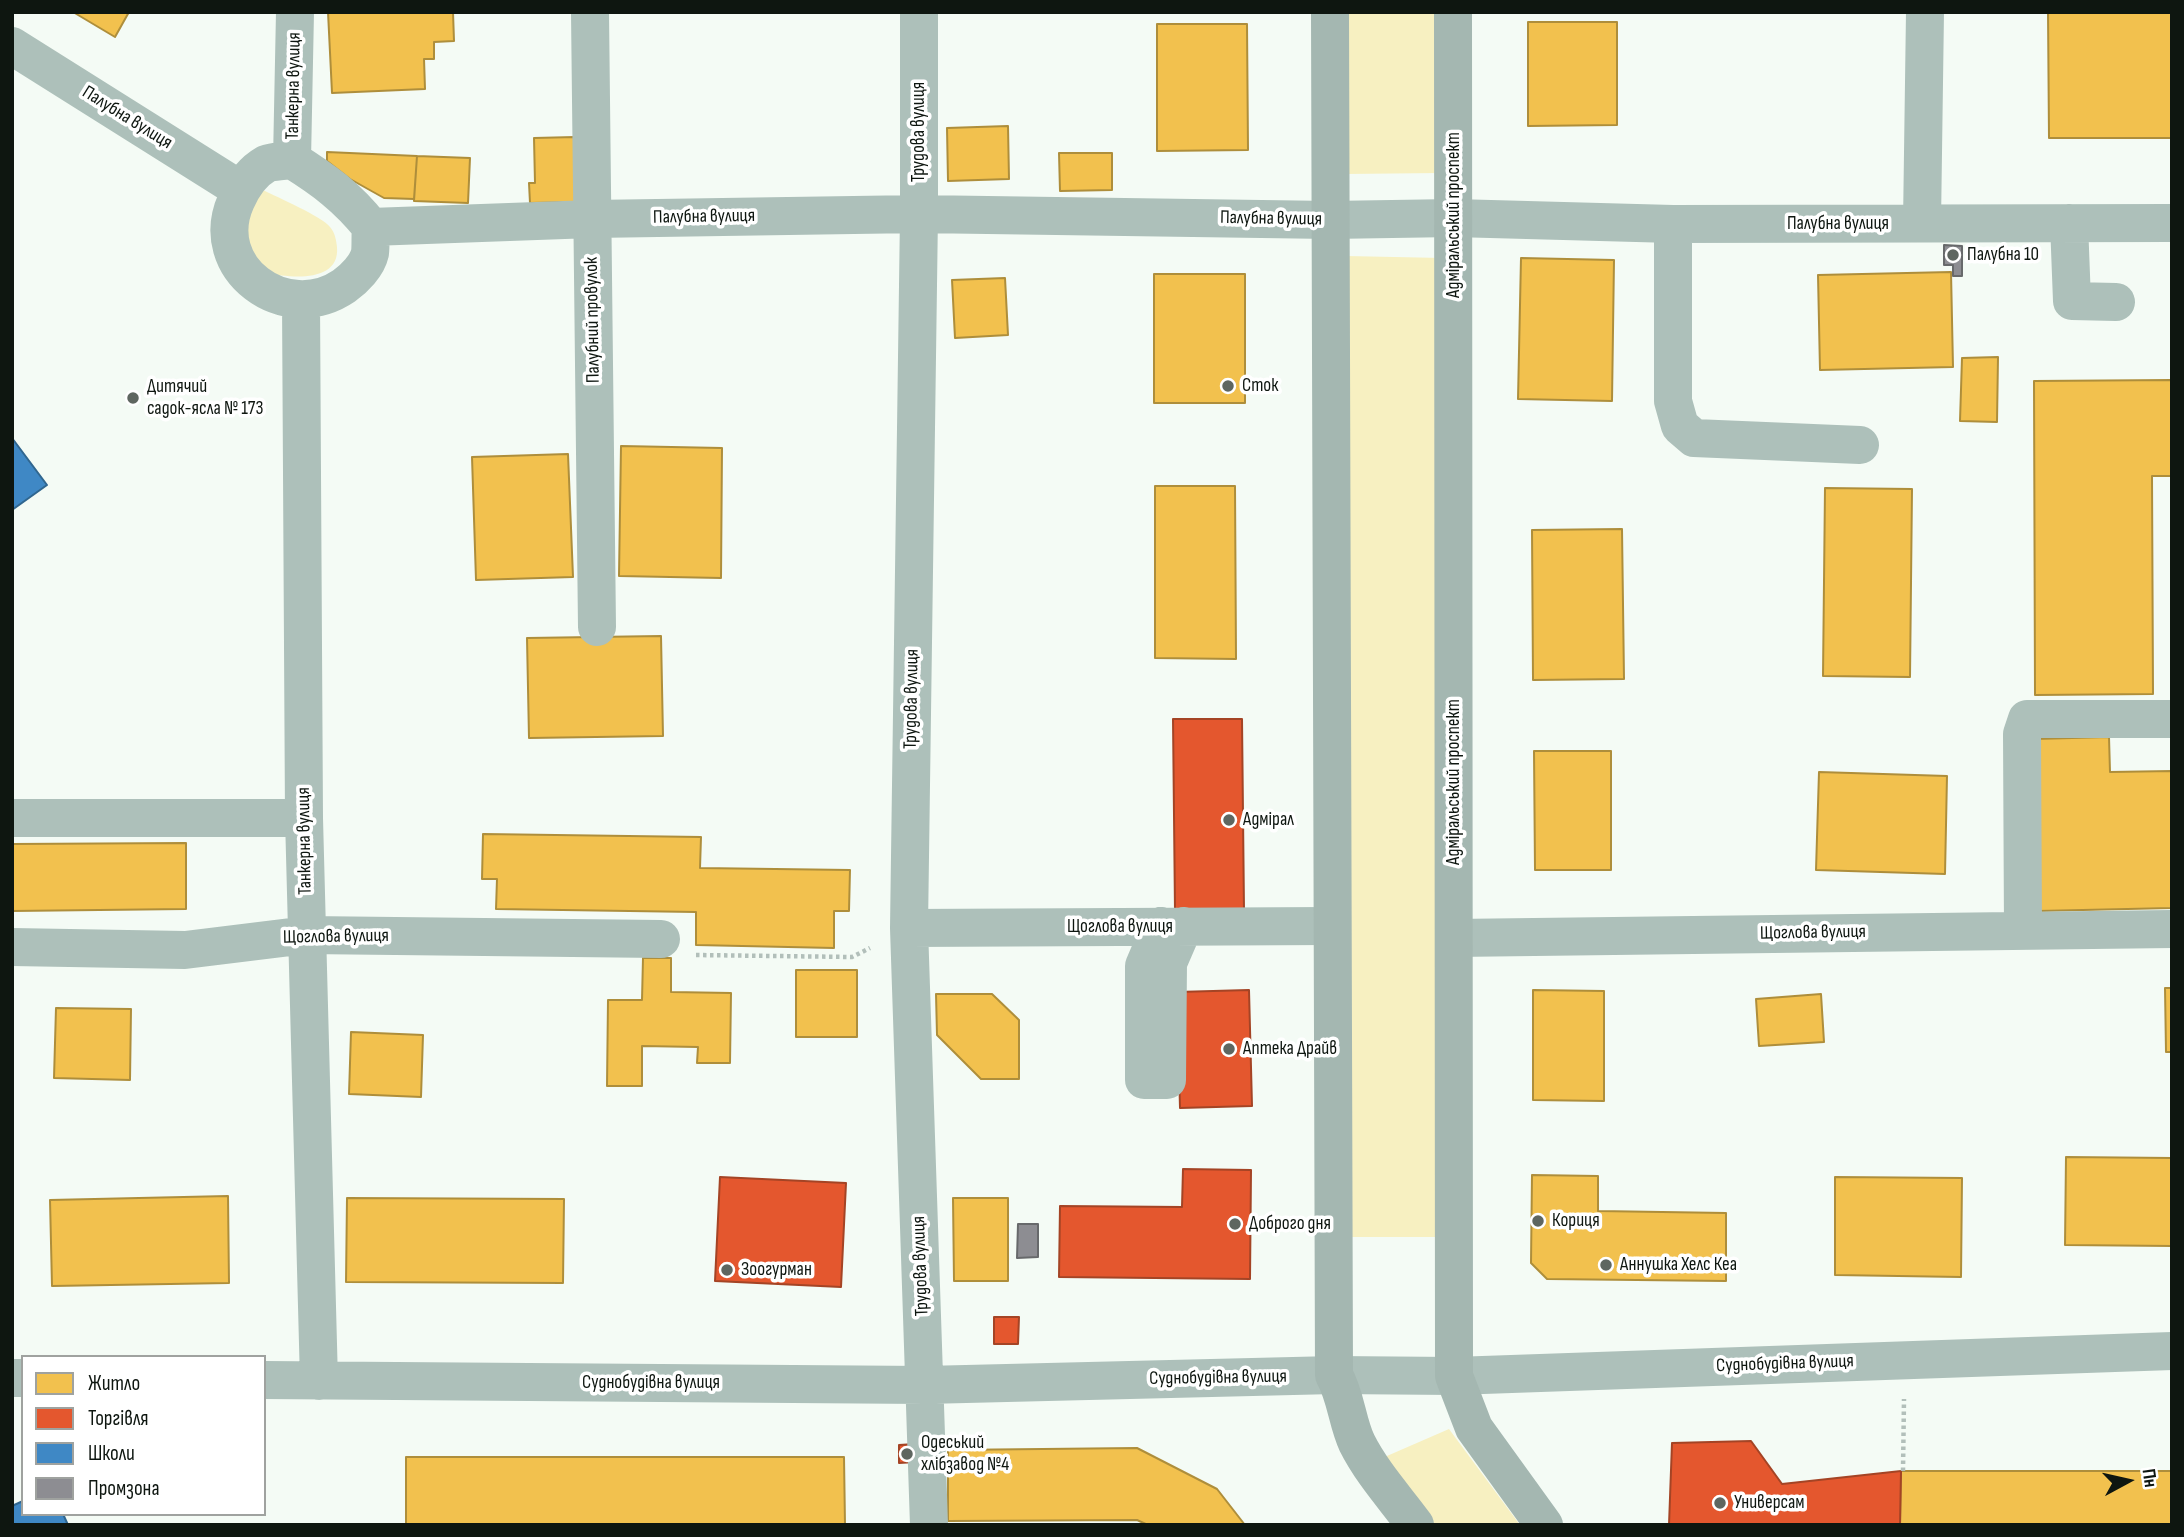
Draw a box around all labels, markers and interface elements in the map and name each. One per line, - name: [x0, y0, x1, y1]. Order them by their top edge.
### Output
- street label: Танкерна вулиця: [282, 32, 306, 140]
- street label: Палубна вулиця: [78, 81, 176, 155]
- street label: Трудова вулиця: [908, 82, 930, 182]
- street label: Адміральський проспект: [1443, 132, 1465, 298]
- street label: Палубна вулиця: [653, 205, 755, 229]
- street label: Палубна вулиця: [1220, 207, 1322, 231]
- street label: Палубна вулиця: [1787, 213, 1889, 235]
- place label: Палубна 10: [1967, 244, 2039, 266]
- marker: Палубна 10: [1945, 247, 1961, 263]
- street label: Палубний провулок: [581, 257, 605, 383]
- place label: Сток: [1242, 375, 1278, 397]
- place label: Дитячий садок-ясла № 173: [147, 376, 263, 420]
- marker: Сток: [1220, 378, 1236, 394]
- marker: Дитячий садок-ясла № 173: [125, 390, 141, 406]
- street label: Трудова вулиця: [900, 649, 924, 749]
- street label: Адміральський проспект: [1443, 699, 1465, 865]
- street label: Танкерна вулиця: [293, 787, 317, 895]
- place label: Адмірал: [1243, 809, 1294, 831]
- marker: Адмірал: [1221, 812, 1237, 828]
- street label: Щоглова вулиця: [1067, 916, 1173, 938]
- street label: Щоглова вулиця: [1760, 921, 1866, 945]
- street label: Щоглова вулиця: [283, 925, 389, 949]
- place label: Аптека Драйв: [1243, 1038, 1337, 1060]
- marker: Аптека Драйв: [1221, 1041, 1237, 1057]
- place label: Кориця: [1552, 1210, 1600, 1232]
- place label: Доброго дня: [1249, 1213, 1331, 1235]
- marker: Кориця: [1530, 1213, 1546, 1229]
- street label: Трудова вулиця: [908, 1215, 934, 1317]
- marker: Доброго дня: [1227, 1216, 1243, 1232]
- place label: Аннушка Хелс Кеа: [1620, 1254, 1737, 1276]
- marker: Аннушка Хелс Кеа: [1598, 1257, 1614, 1273]
- place label: Зоогурман: [741, 1259, 812, 1281]
- marker: Зоогурман: [719, 1262, 735, 1278]
- street label: Суднобудівна вулиця: [1716, 1350, 1854, 1378]
- legend: [21, 1355, 266, 1516]
- street label: Суднобудівна вулиця: [1149, 1365, 1287, 1391]
- text: Житло: [88, 1371, 140, 1396]
- street label: Суднобудівна вулиця: [582, 1372, 720, 1394]
- text: Торгівля: [88, 1406, 149, 1431]
- place label: Одеський хлібзавод №4: [921, 1432, 1009, 1476]
- text: Школи: [88, 1441, 135, 1466]
- marker: Одеський хлібзавод №4: [899, 1446, 915, 1462]
- north arrow: [2093, 1446, 2163, 1516]
- text: Пн: [2137, 1467, 2162, 1489]
- text: Промзона: [88, 1476, 159, 1501]
- place label: Универсам: [1734, 1492, 1804, 1514]
- marker: Универсам: [1712, 1495, 1728, 1511]

